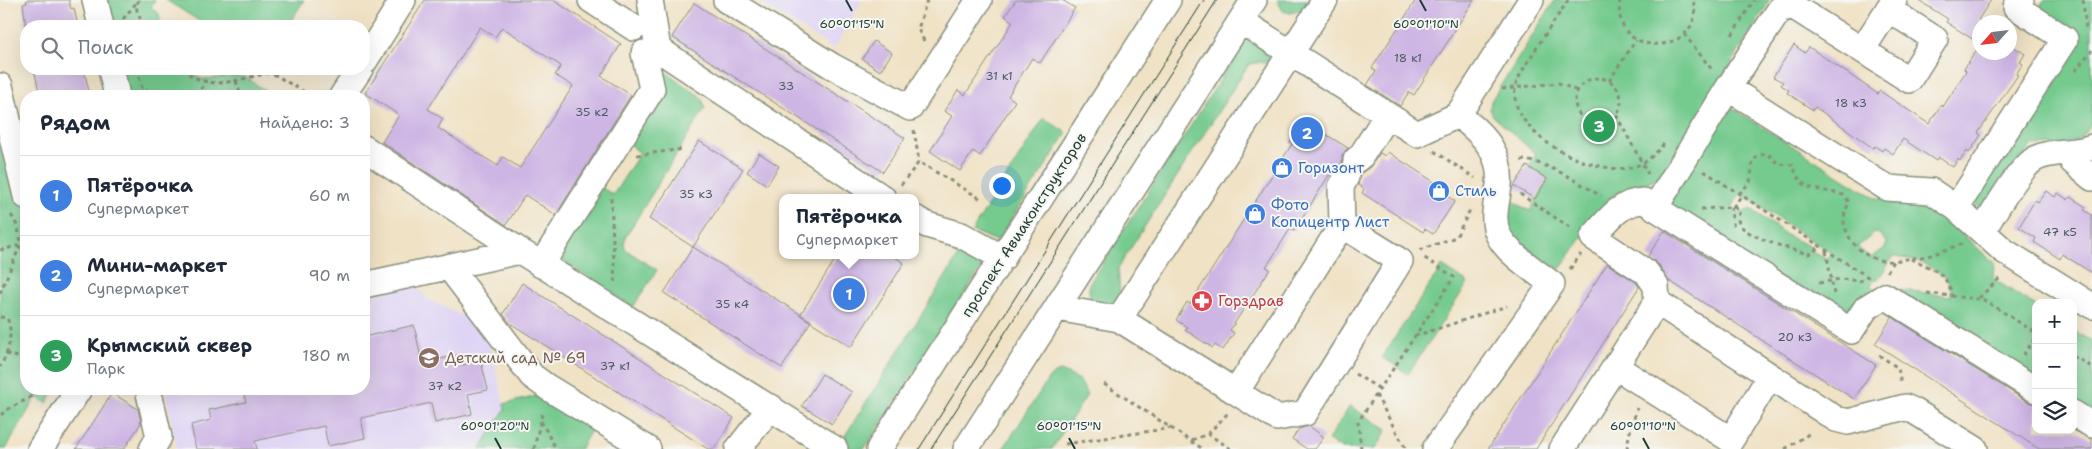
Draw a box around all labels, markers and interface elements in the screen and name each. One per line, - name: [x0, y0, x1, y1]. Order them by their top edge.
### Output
- north arrow: [1972, 15, 2017, 60]
- text: 60°01'15"N: [820, 16, 884, 32]
- text: 60°01'10"N: [1393, 16, 1459, 32]
- search box: [20, 20, 370, 75]
- icon: search: [38, 34, 66, 62]
- text: Поиск: [78, 35, 133, 60]
- house number: 18 к1: [1394, 50, 1422, 66]
- house number: 31 к1: [985, 68, 1013, 84]
- house number: 33: [778, 78, 794, 94]
- house number: 18 к3: [1835, 95, 1867, 111]
- house number: 35 к2: [575, 104, 609, 120]
- pin: 3: [1583, 107, 1615, 145]
- text: Рядом: [40, 109, 110, 137]
- text: Найдено: 3: [259, 112, 350, 133]
- pin: 2: [1291, 114, 1323, 152]
- street label: проспект Авиаконструкторов: [957, 129, 1091, 321]
- shop icon: Горизонт: [1270, 156, 1294, 180]
- place label: Горизонт: [1298, 158, 1365, 178]
- text: Пятёрочка: [87, 173, 193, 198]
- your location: [989, 173, 1015, 199]
- shop icon: Стиль: [1427, 179, 1451, 203]
- place label: Стиль: [1455, 181, 1497, 201]
- text: 1: [52, 185, 60, 206]
- text: 60 m: [309, 185, 350, 206]
- house number: 35 к3: [679, 186, 713, 202]
- popup: [779, 194, 919, 259]
- place label: Фото Копицентр Лист: [1271, 195, 1390, 232]
- text: Супермаркет: [87, 198, 189, 219]
- shop icon: Фото Копицентр Лист: [1243, 202, 1267, 226]
- text: Пятёрочка: [796, 204, 902, 229]
- house number: 47 к5: [2043, 224, 2077, 240]
- text: Супермаркет: [796, 229, 898, 250]
- text: Мини-маркет: [87, 253, 227, 278]
- text: 2: [50, 265, 62, 286]
- text: 90 m: [309, 265, 350, 286]
- pin: 1: [833, 275, 865, 313]
- text: Супермаркет: [87, 278, 189, 299]
- pharmacy icon: Горздрав: [1190, 289, 1214, 313]
- place label: Горздрав: [1218, 291, 1284, 311]
- house number: 35 к4: [715, 296, 749, 312]
- map controls: [2032, 299, 2077, 434]
- button: +: [2032, 299, 2077, 344]
- house number: 20 к3: [1778, 329, 1812, 345]
- text: Крымский сквер: [87, 333, 252, 358]
- button: −: [2032, 344, 2077, 389]
- text: 3: [50, 345, 62, 366]
- text: 180 m: [302, 345, 350, 366]
- school or university icon: Детский сад № 69: [417, 346, 441, 370]
- place label: Детский сад № 69: [445, 348, 586, 368]
- text: Парк: [87, 358, 125, 379]
- house number: 37 к1: [600, 358, 630, 374]
- house number: 37 к2: [428, 378, 462, 394]
- button: layers: [2032, 389, 2077, 434]
- text: 60°01'20"N: [460, 418, 530, 434]
- text: 60°01'15"N: [1037, 418, 1101, 434]
- text: 60°01'10"N: [1610, 418, 1676, 434]

